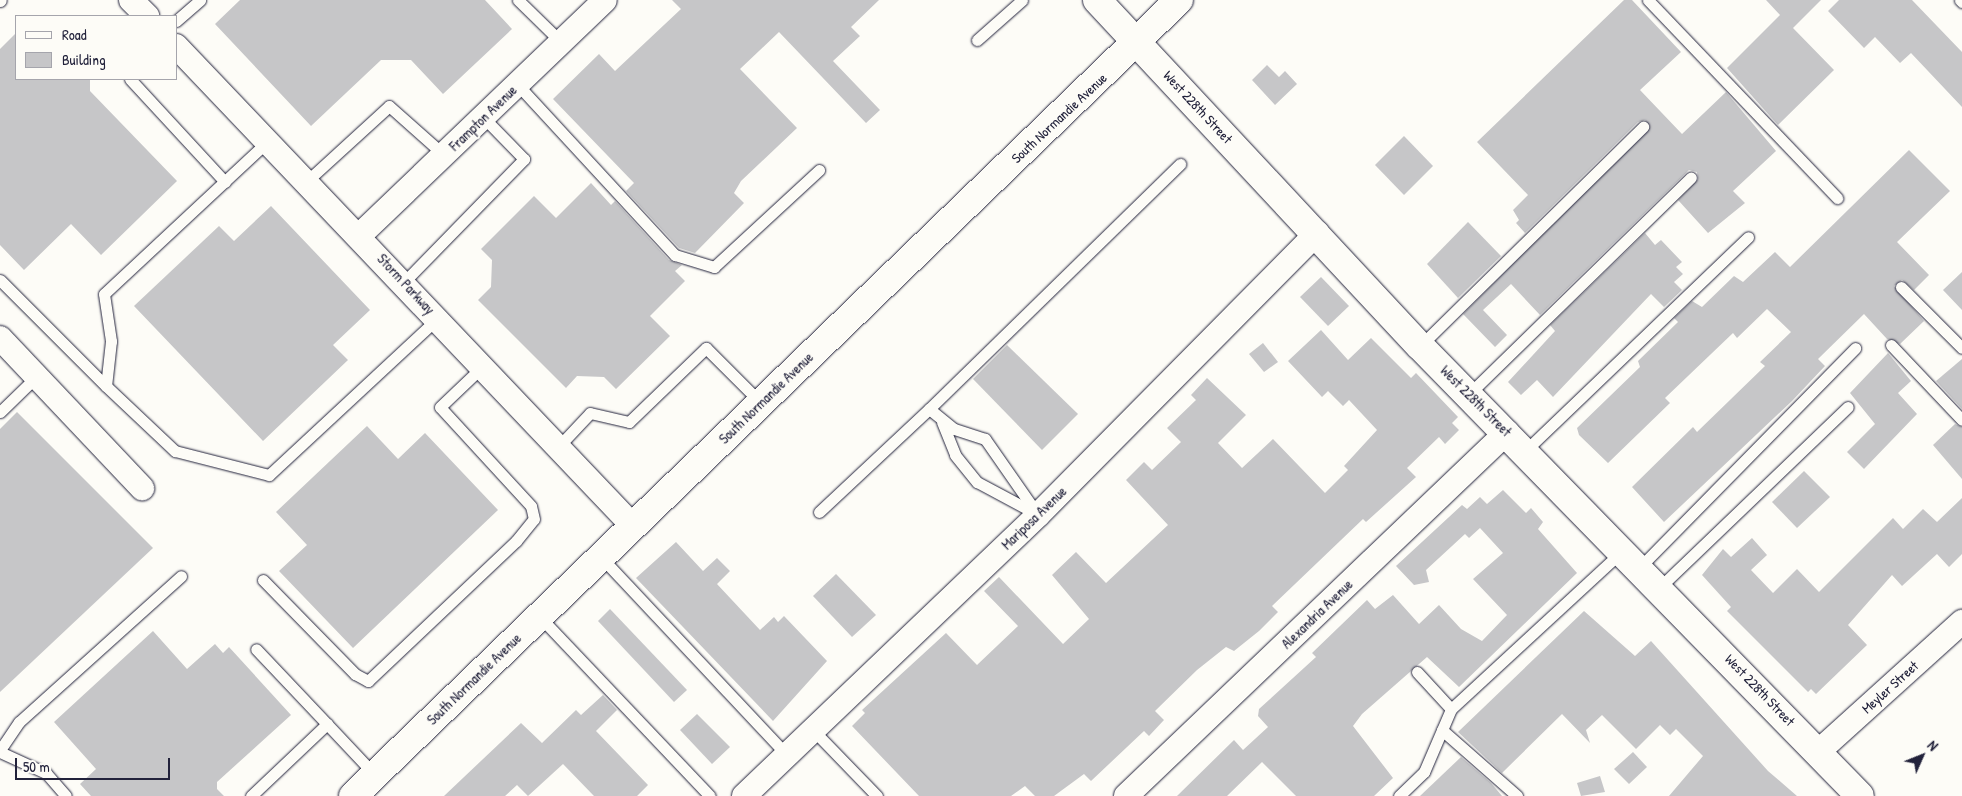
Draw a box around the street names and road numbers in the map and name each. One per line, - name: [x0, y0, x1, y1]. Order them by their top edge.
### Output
- street label: West 228th Street: [1160, 67, 1236, 147]
- street label: South Normandie Avenue: [1008, 69, 1110, 167]
- street label: Frampton Avenue: [446, 82, 520, 154]
- street label: Storm Parkway: [374, 250, 438, 318]
- street label: South Normandie Avenue: [715, 349, 817, 447]
- street label: West 228th Street: [1437, 362, 1515, 440]
- street label: Mariposa Avenue: [998, 483, 1070, 553]
- street label: Alexandria Avenue: [1278, 576, 1356, 652]
- street label: South Normandie Avenue: [423, 630, 525, 728]
- street label: West 228th Street: [1722, 651, 1798, 729]
- street label: Meyler Street: [1858, 657, 1922, 717]

